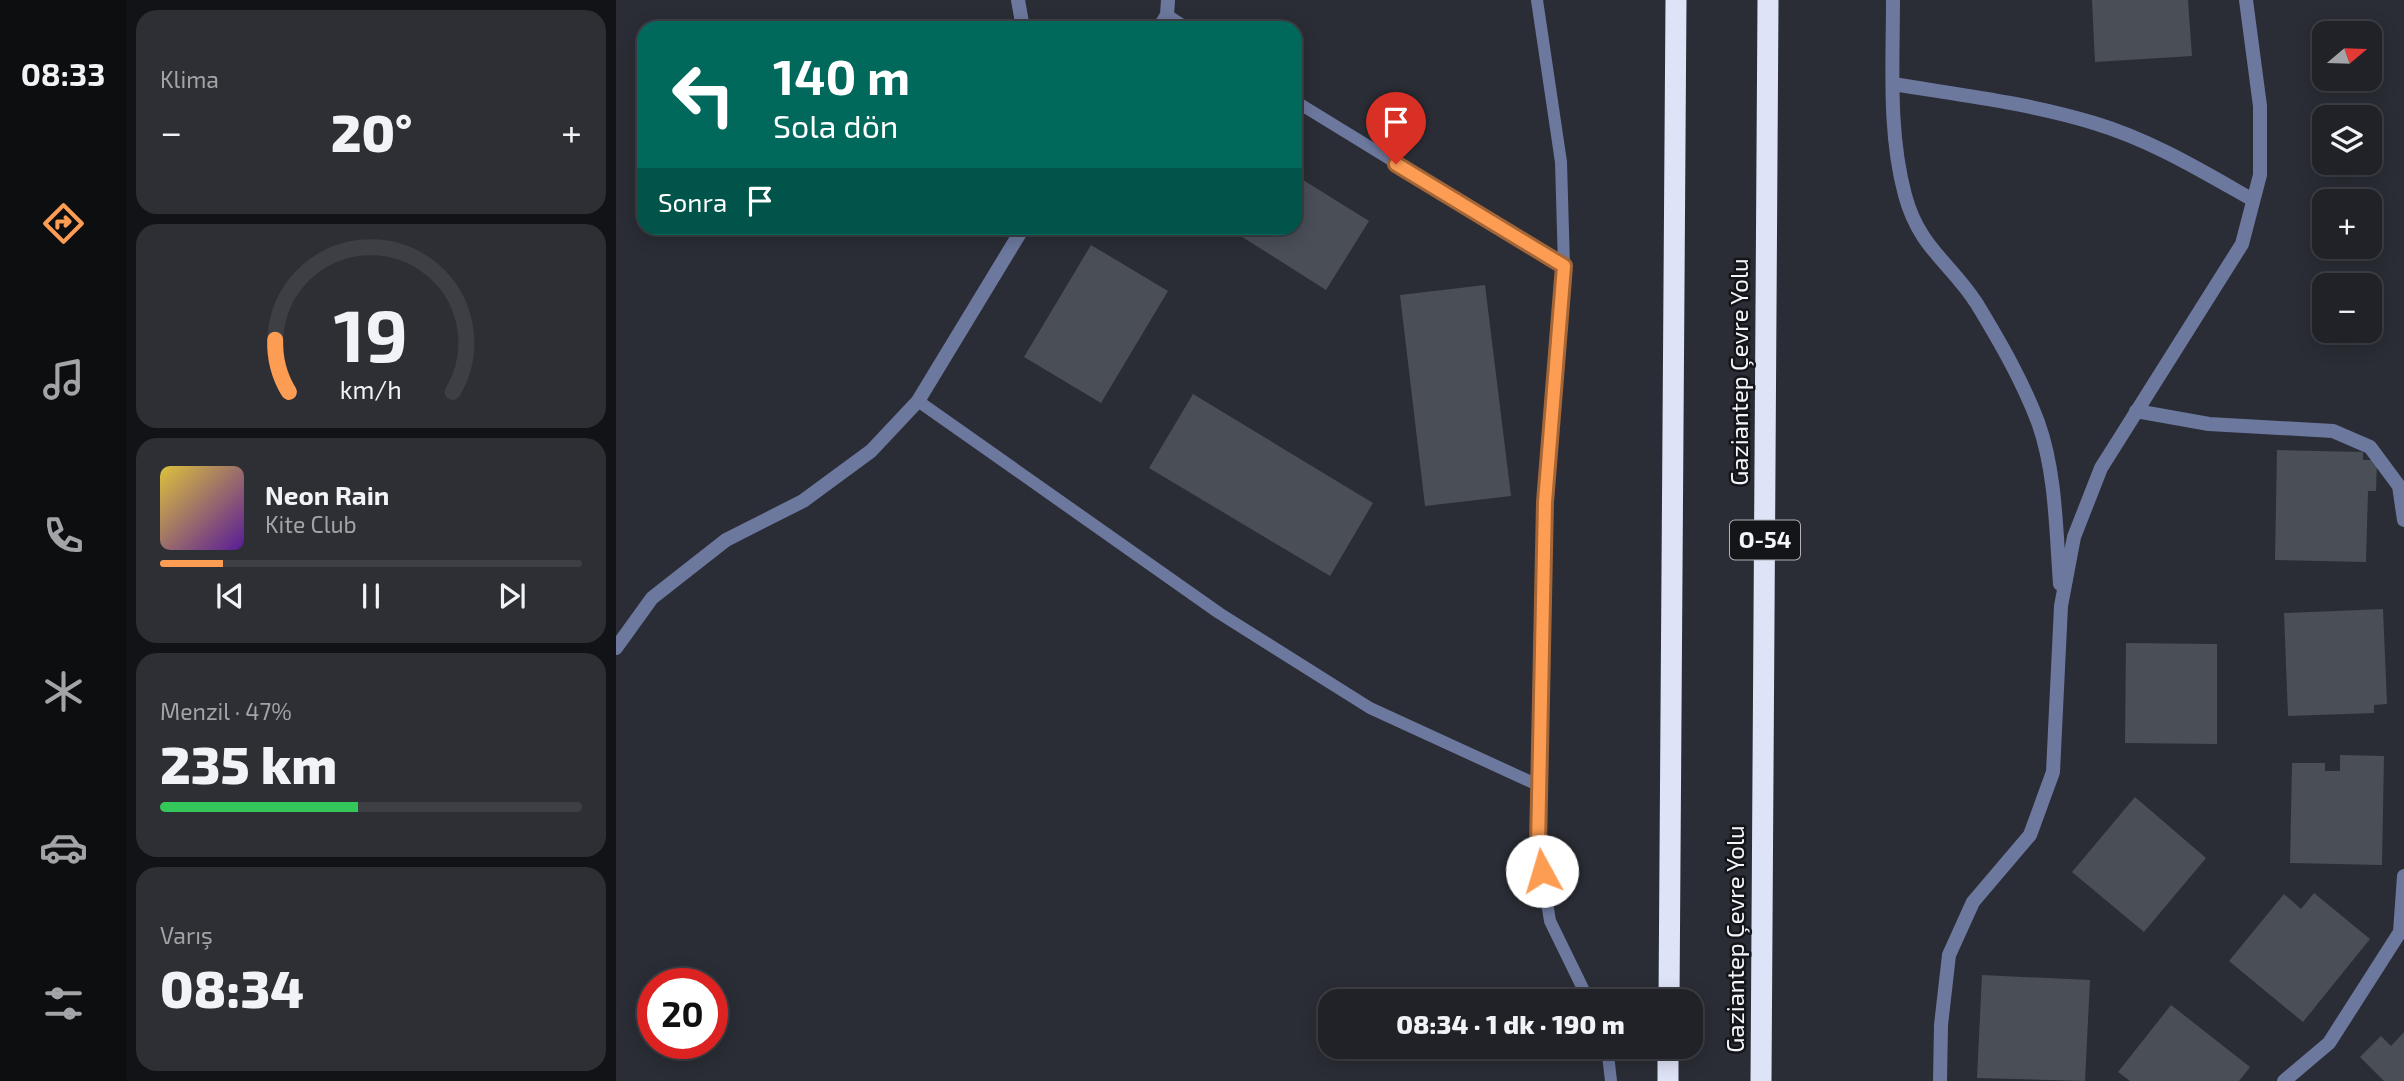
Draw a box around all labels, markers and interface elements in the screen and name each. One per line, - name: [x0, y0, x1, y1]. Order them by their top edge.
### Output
- north arrow: [2312, 21, 2382, 91]
- map controls: [2312, 21, 2382, 343]
- text: 140 m: [773, 46, 910, 105]
- icon: left: [658, 49, 749, 140]
- text: 08:33: [21, 54, 105, 92]
- text: Klima: [160, 65, 219, 93]
- pin: [1366, 92, 1426, 164]
- text: 20°: [331, 100, 412, 162]
- icon: arrive: [1377, 103, 1415, 141]
- button: layers: [2312, 105, 2382, 175]
- text: Sola dön: [773, 106, 898, 144]
- text: −: [160, 108, 182, 154]
- text: +: [561, 108, 582, 154]
- icon: arrive: [741, 182, 779, 220]
- text: Sonra: [658, 186, 727, 217]
- button: +: [2312, 189, 2382, 259]
- icon: directions: [39, 199, 88, 248]
- street label: Gaziantep Çevre Yolu: [1724, 258, 1754, 486]
- button: −: [2312, 273, 2382, 343]
- text: 19: [334, 290, 408, 378]
- icon: music: [39, 355, 88, 404]
- text: km/h: [340, 374, 402, 404]
- text: Neon Rain: [265, 479, 390, 510]
- text: Kite Club: [265, 510, 357, 538]
- icon: phone: [39, 511, 88, 560]
- road number: O-54: [1730, 520, 1800, 560]
- icon: previous: [211, 577, 249, 615]
- icon: pause: [352, 577, 390, 615]
- icon: next: [493, 577, 531, 615]
- icon: climate: [39, 667, 88, 716]
- text: Menzil · 47%: [160, 697, 292, 725]
- text: 235 km: [160, 732, 337, 794]
- icon: car: [39, 823, 88, 872]
- street label: Gaziantep Çevre Yolu: [1720, 825, 1750, 1053]
- position arrow: [1505, 834, 1579, 908]
- text: Varış: [160, 921, 213, 949]
- text: 08:34: [160, 956, 304, 1018]
- speed limit sign: 20: [637, 968, 728, 1059]
- icon: filters: [39, 979, 88, 1028]
- text: 08:34 · 1 dk · 190 m: [1396, 1008, 1625, 1039]

